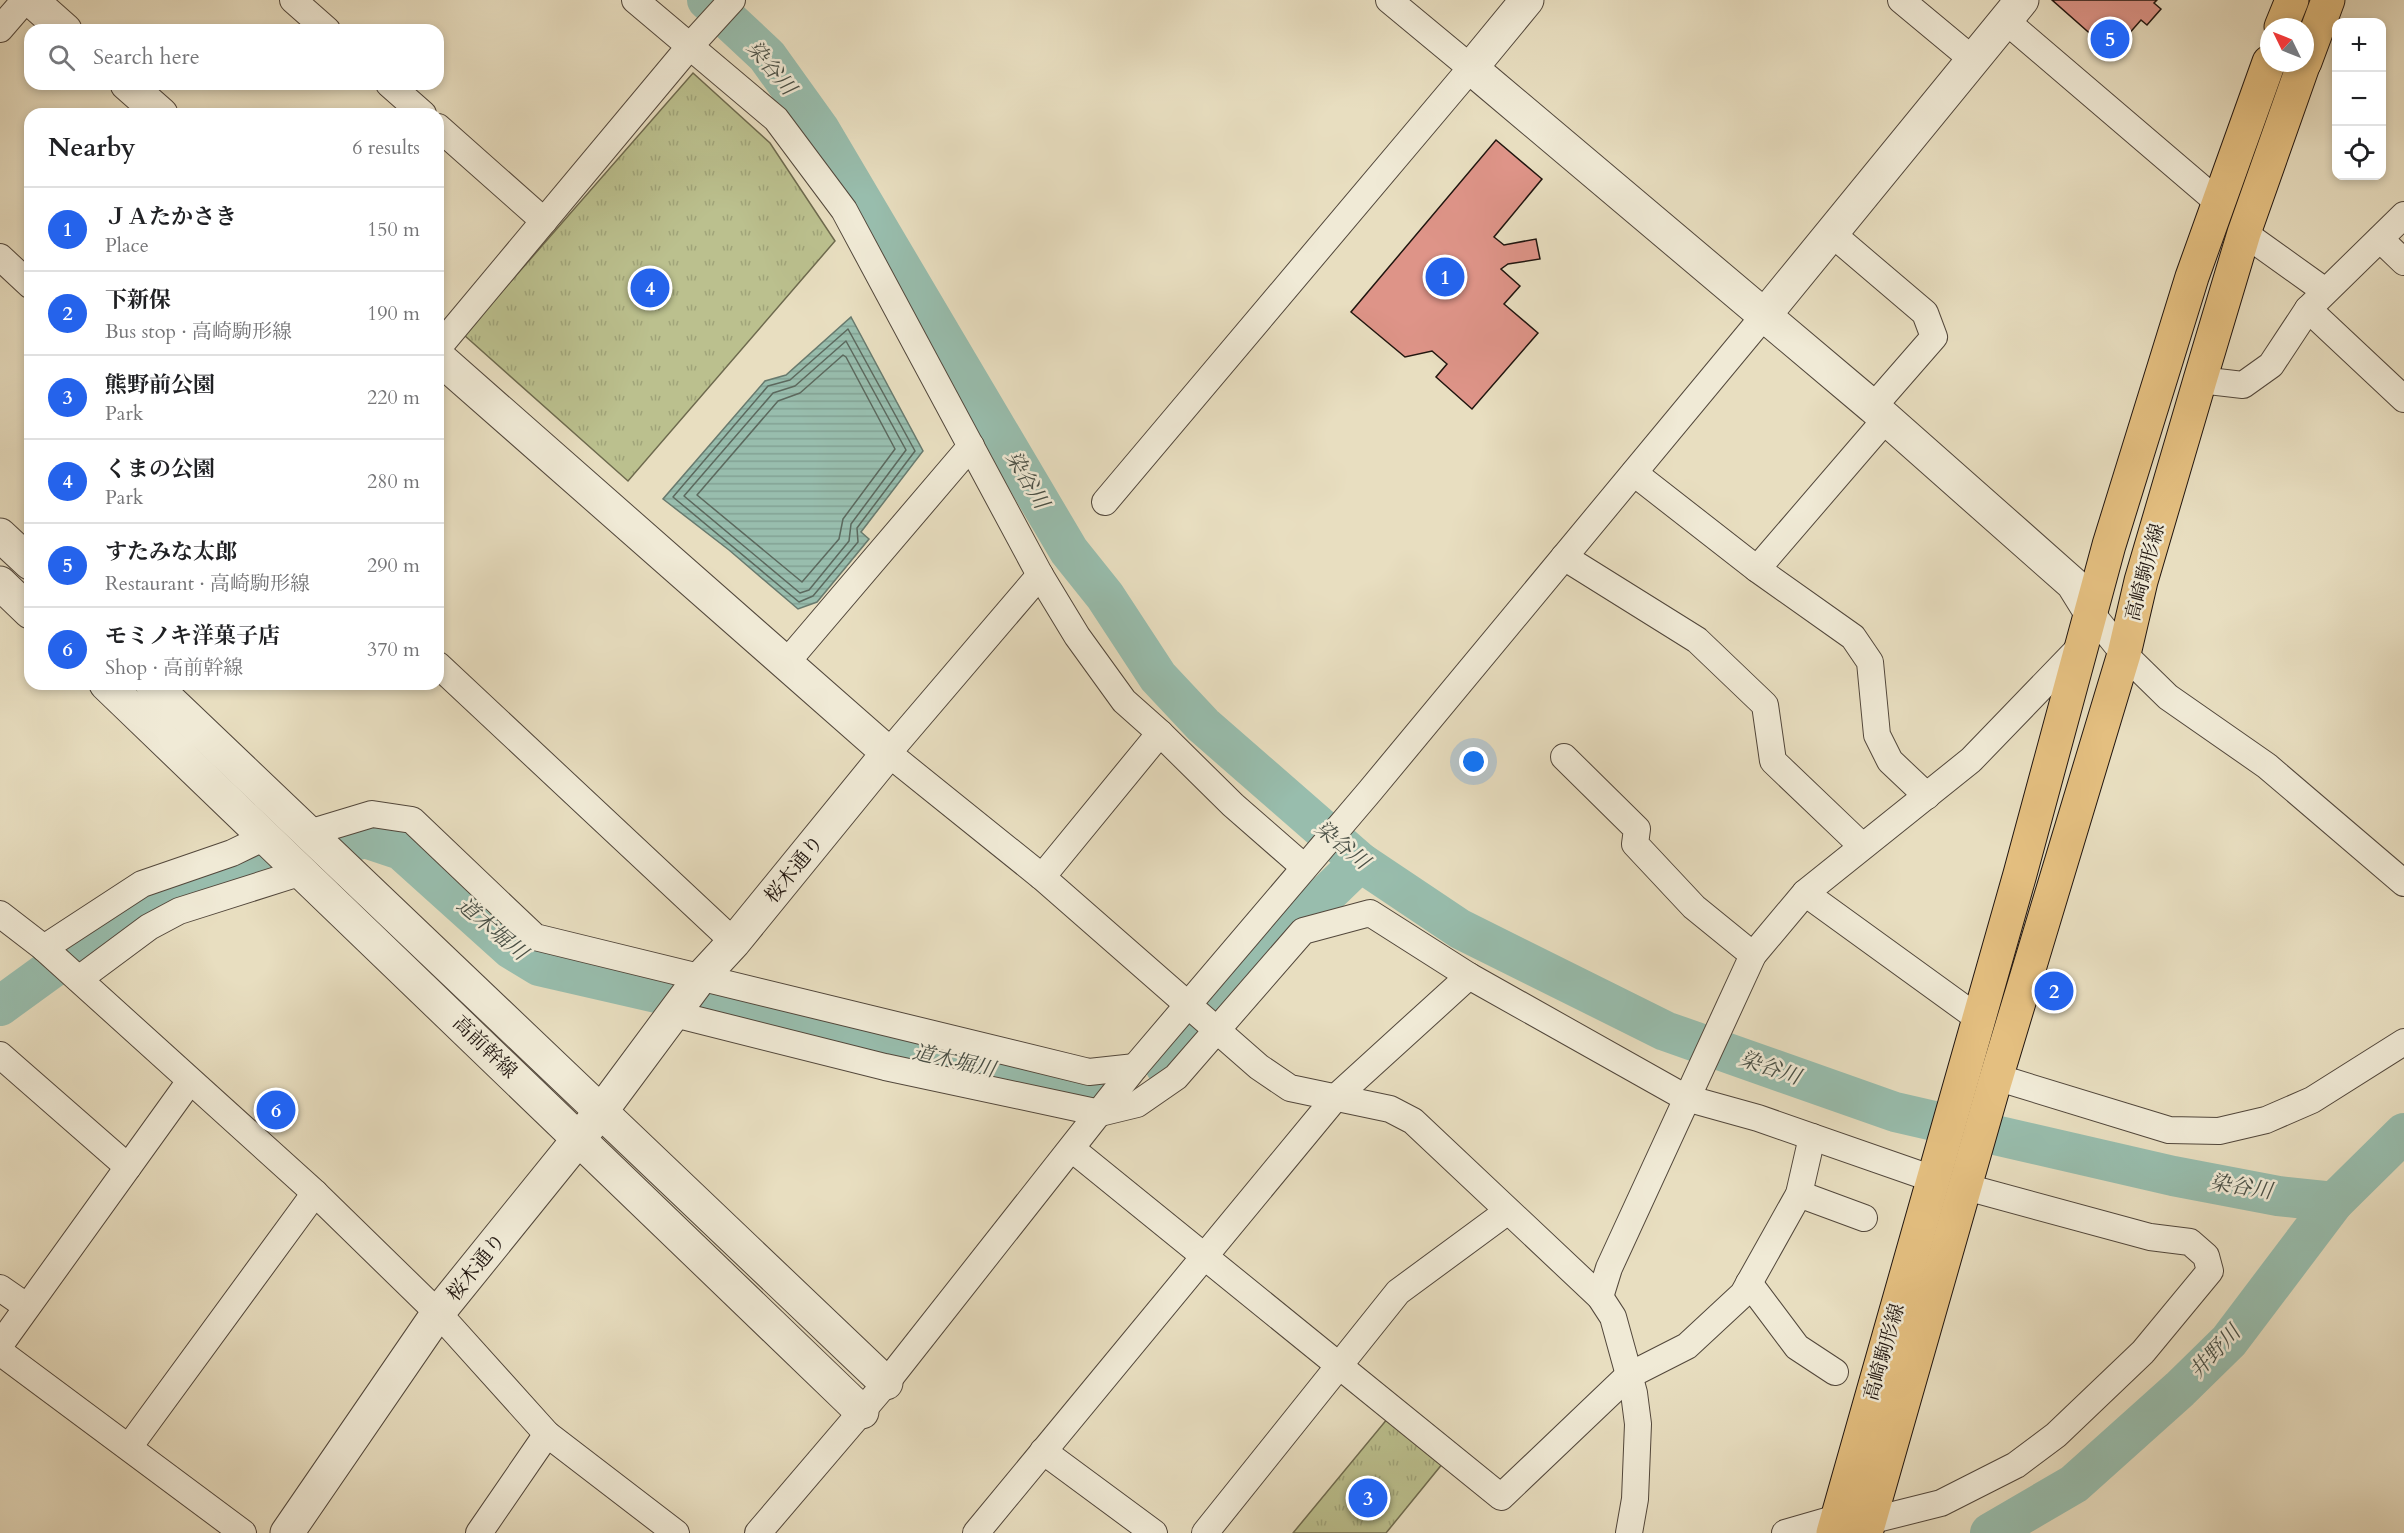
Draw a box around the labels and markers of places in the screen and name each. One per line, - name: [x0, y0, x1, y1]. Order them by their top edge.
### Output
- pin: 5: [2090, 16, 2130, 62]
- pin: 1: [1426, 254, 1464, 300]
- pin: 4: [630, 266, 670, 310]
- pin: 2: [2034, 968, 2074, 1014]
- pin: 6: [256, 1088, 296, 1132]
- pin: 3: [1348, 1476, 1388, 1520]

